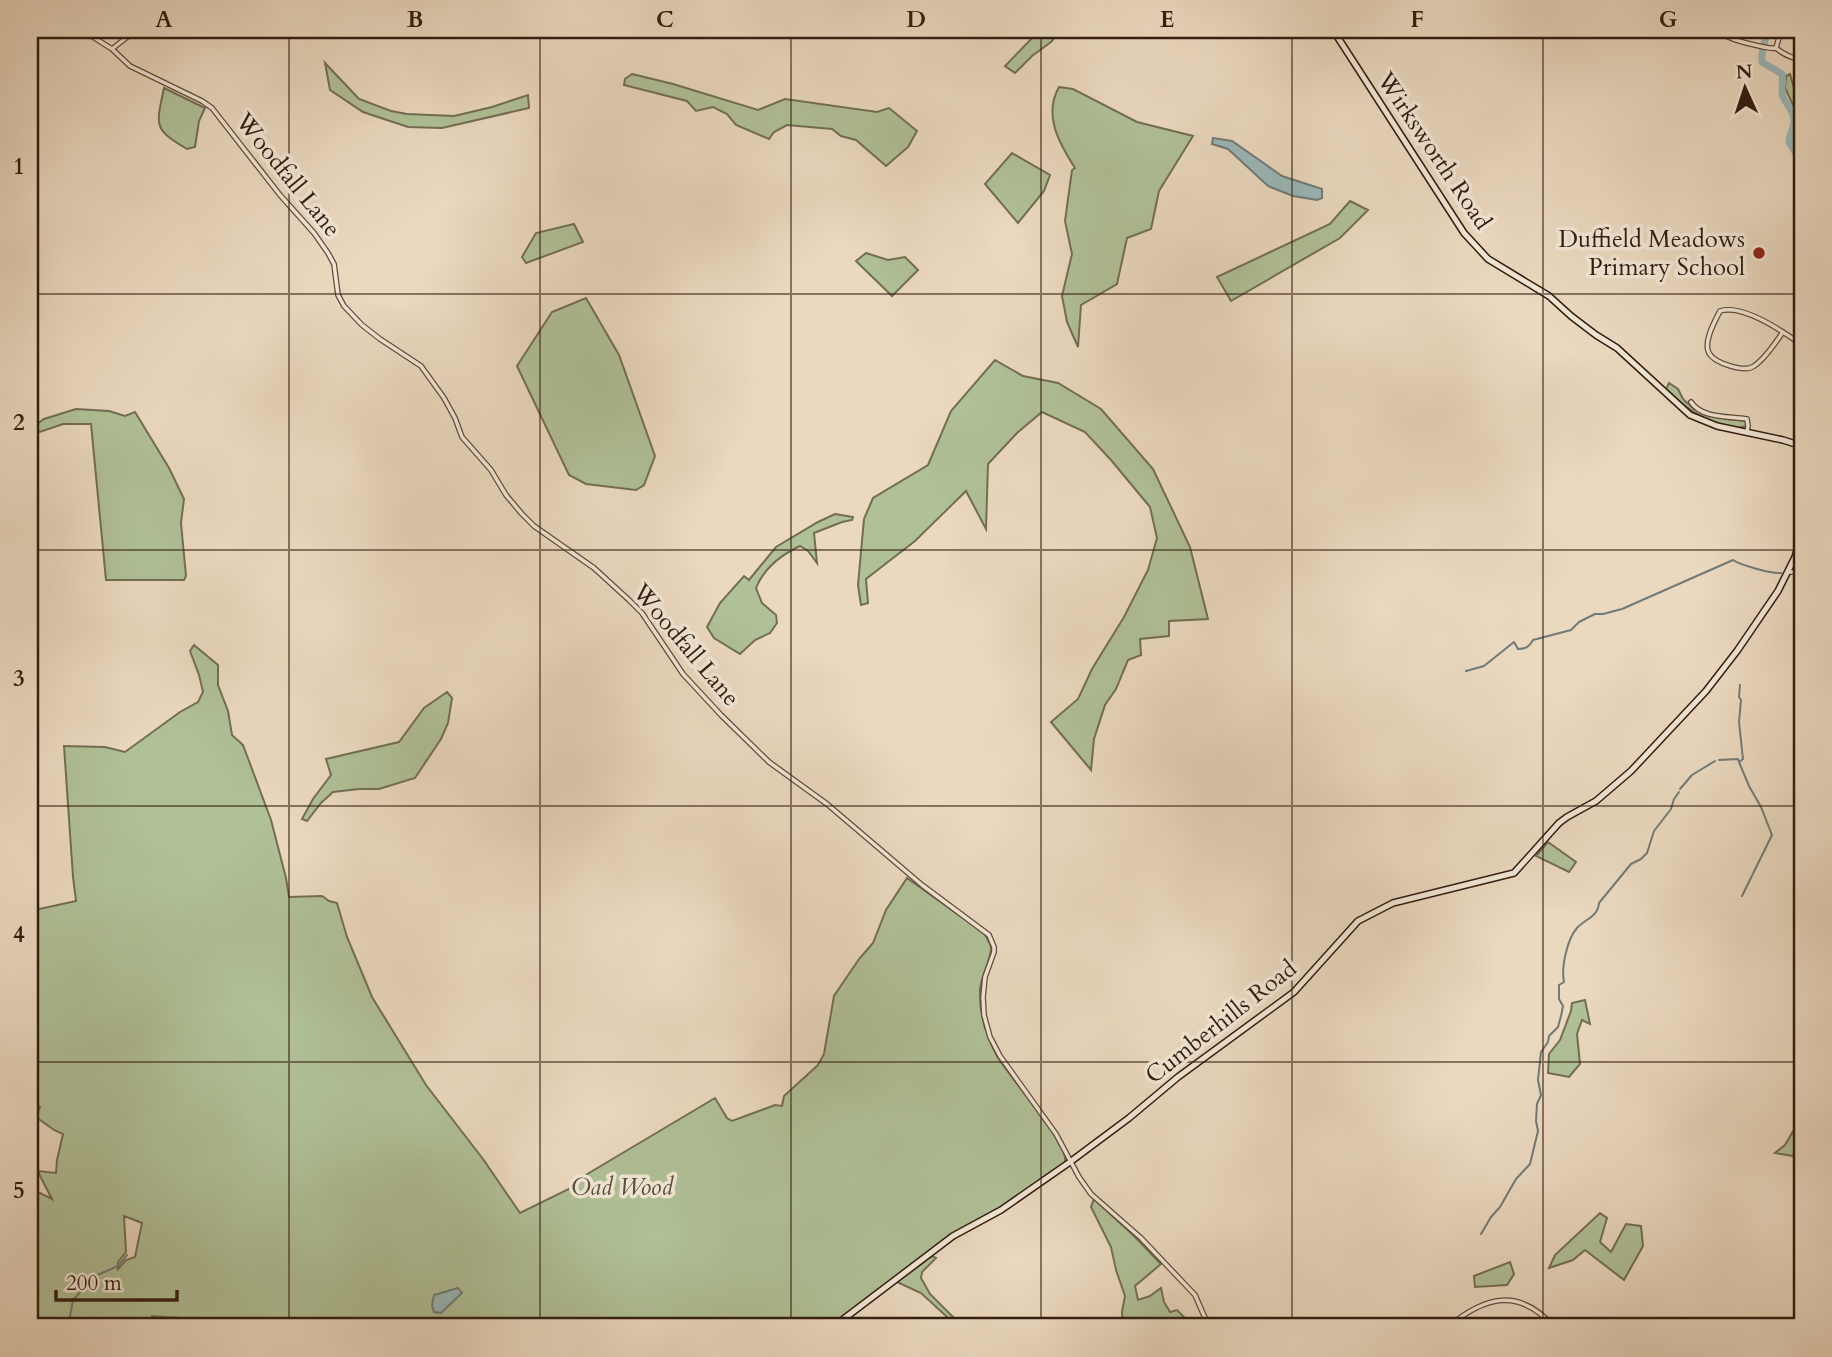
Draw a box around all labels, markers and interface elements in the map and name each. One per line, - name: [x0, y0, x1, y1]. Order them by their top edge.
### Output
- text: A: [155, 4, 173, 35]
- text: B: [407, 4, 423, 35]
- text: C: [656, 4, 674, 35]
- text: D: [906, 4, 926, 35]
- text: E: [1160, 4, 1174, 35]
- text: F: [1410, 4, 1424, 35]
- text: G: [1659, 4, 1678, 35]
- north arrow: [1710, 52, 1780, 122]
- text: N: [1735, 59, 1754, 85]
- street label: Wirksworth Road: [1368, 65, 1499, 237]
- street label: Woodfall Lane: [227, 105, 348, 244]
- text: 1: [13, 151, 25, 182]
- place label: Duffield Meadows Primary School: [1558, 223, 1745, 284]
- marker: Duffield Meadows Primary School: [1751, 245, 1767, 261]
- text: 2: [13, 407, 25, 438]
- street label: Woodfall Lane: [624, 576, 747, 713]
- text: 3: [13, 663, 25, 694]
- text: 4: [13, 919, 25, 950]
- street label: Cumberhills Road: [1138, 952, 1304, 1092]
- park label: Oad Wood: [571, 1171, 674, 1204]
- text: 5: [13, 1175, 25, 1206]
- scale bar: [56, 1259, 177, 1303]
- text: 200 m: [66, 1269, 122, 1298]

